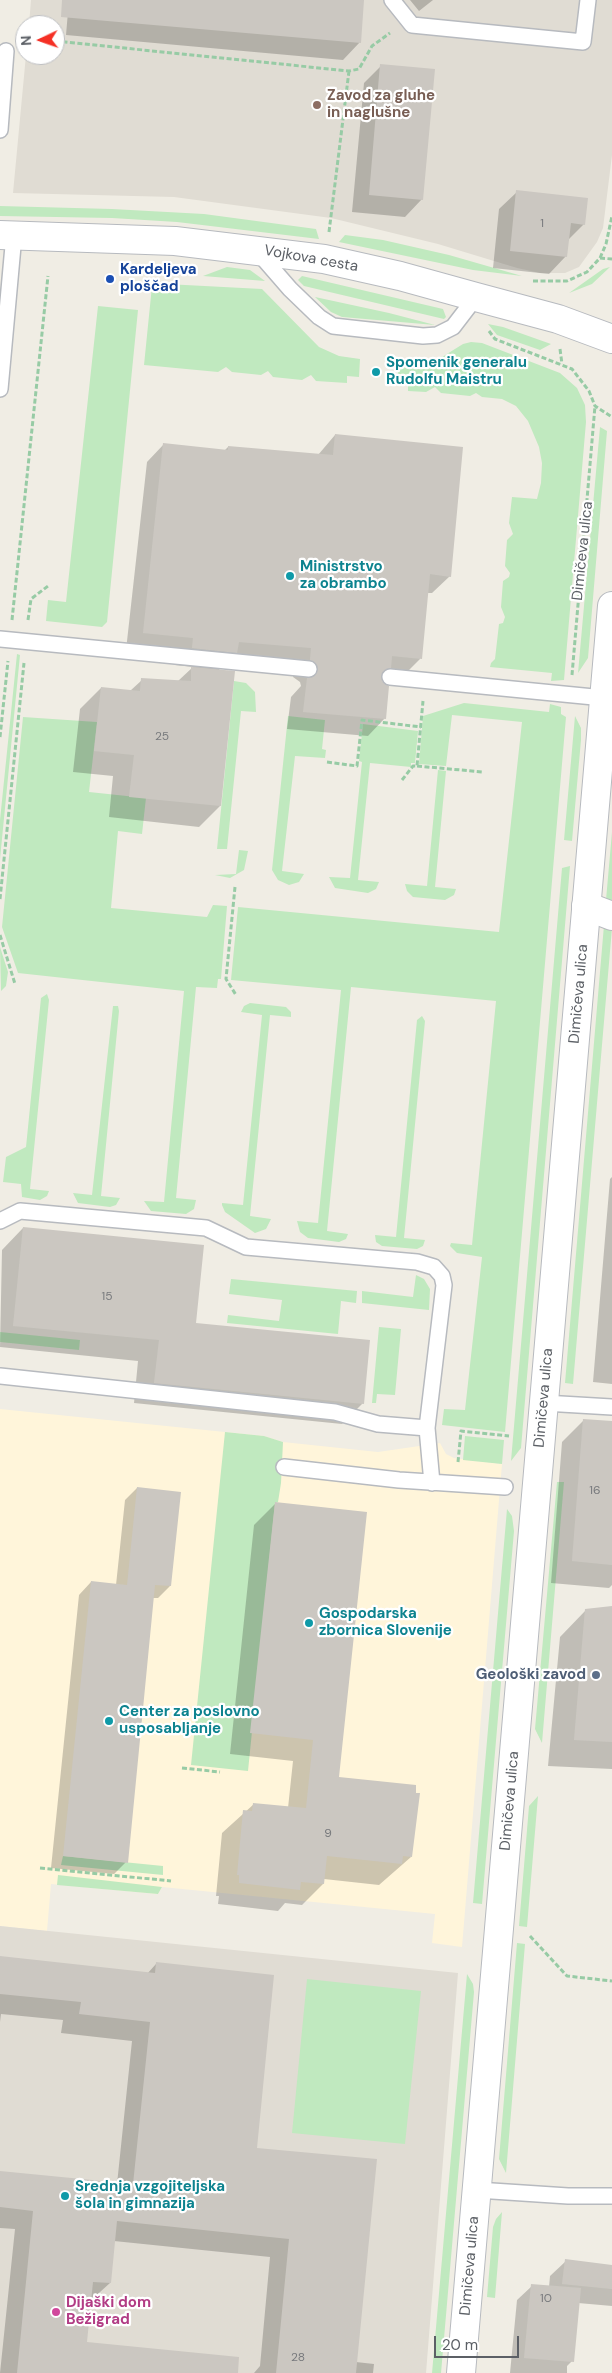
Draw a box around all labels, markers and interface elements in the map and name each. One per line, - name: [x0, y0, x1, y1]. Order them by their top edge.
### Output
- north arrow: [15, 15, 65, 65]
- text: N: [17, 35, 35, 46]
- place label: Zavod za gluhe in naglušne: [327, 87, 435, 122]
- marker: Zavod za gluhe in naglušne: [311, 99, 323, 111]
- house number: 1: [540, 217, 544, 231]
- street label: Vojkova cesta: [263, 242, 359, 276]
- place label: Kardeljeva ploščad: [120, 261, 197, 296]
- marker: Kardeljeva ploščad: [104, 273, 116, 285]
- place label: Spomenik generalu Rudolfu Maistru: [386, 354, 527, 389]
- marker: Spomenik generalu Rudolfu Maistru: [370, 366, 382, 378]
- street label: Dimičeva ulica: [569, 501, 597, 601]
- place label: Ministrstvo za obrambo: [300, 558, 387, 593]
- marker: Ministrstvo za obrambo: [284, 570, 296, 582]
- house number: 25: [155, 730, 169, 744]
- street label: Dimičeva ulica: [566, 944, 592, 1044]
- house number: 15: [101, 1290, 113, 1304]
- street label: Dimičeva ulica: [531, 1348, 557, 1448]
- house number: 16: [589, 1484, 601, 1498]
- place label: Gospodarska zbornica Slovenije: [319, 1605, 452, 1640]
- marker: Gospodarska zbornica Slovenije: [303, 1617, 315, 1629]
- place label: Geološki zavod: [476, 1666, 586, 1684]
- marker: Geološki zavod: [590, 1669, 602, 1681]
- place label: Center za poslovno usposabljanje: [119, 1703, 260, 1738]
- marker: Center za poslovno usposabljanje: [103, 1715, 115, 1727]
- street label: Dimičeva ulica: [497, 1751, 523, 1851]
- house number: 9: [324, 1827, 332, 1841]
- place label: Srednja vzgojiteljska šola in gimnazija: [75, 2178, 225, 2213]
- marker: Srednja vzgojiteljska šola in gimnazija: [59, 2190, 71, 2202]
- street label: Dimičeva ulica: [457, 2216, 483, 2316]
- house number: 10: [540, 2292, 552, 2306]
- place label: Dijaški dom Bežigrad: [66, 2294, 151, 2329]
- marker: Dijaški dom Bežigrad: [50, 2306, 62, 2318]
- scale bar: [437, 2326, 522, 2358]
- text: 20 m: [442, 2335, 478, 2355]
- house number: 28: [291, 2351, 305, 2365]

